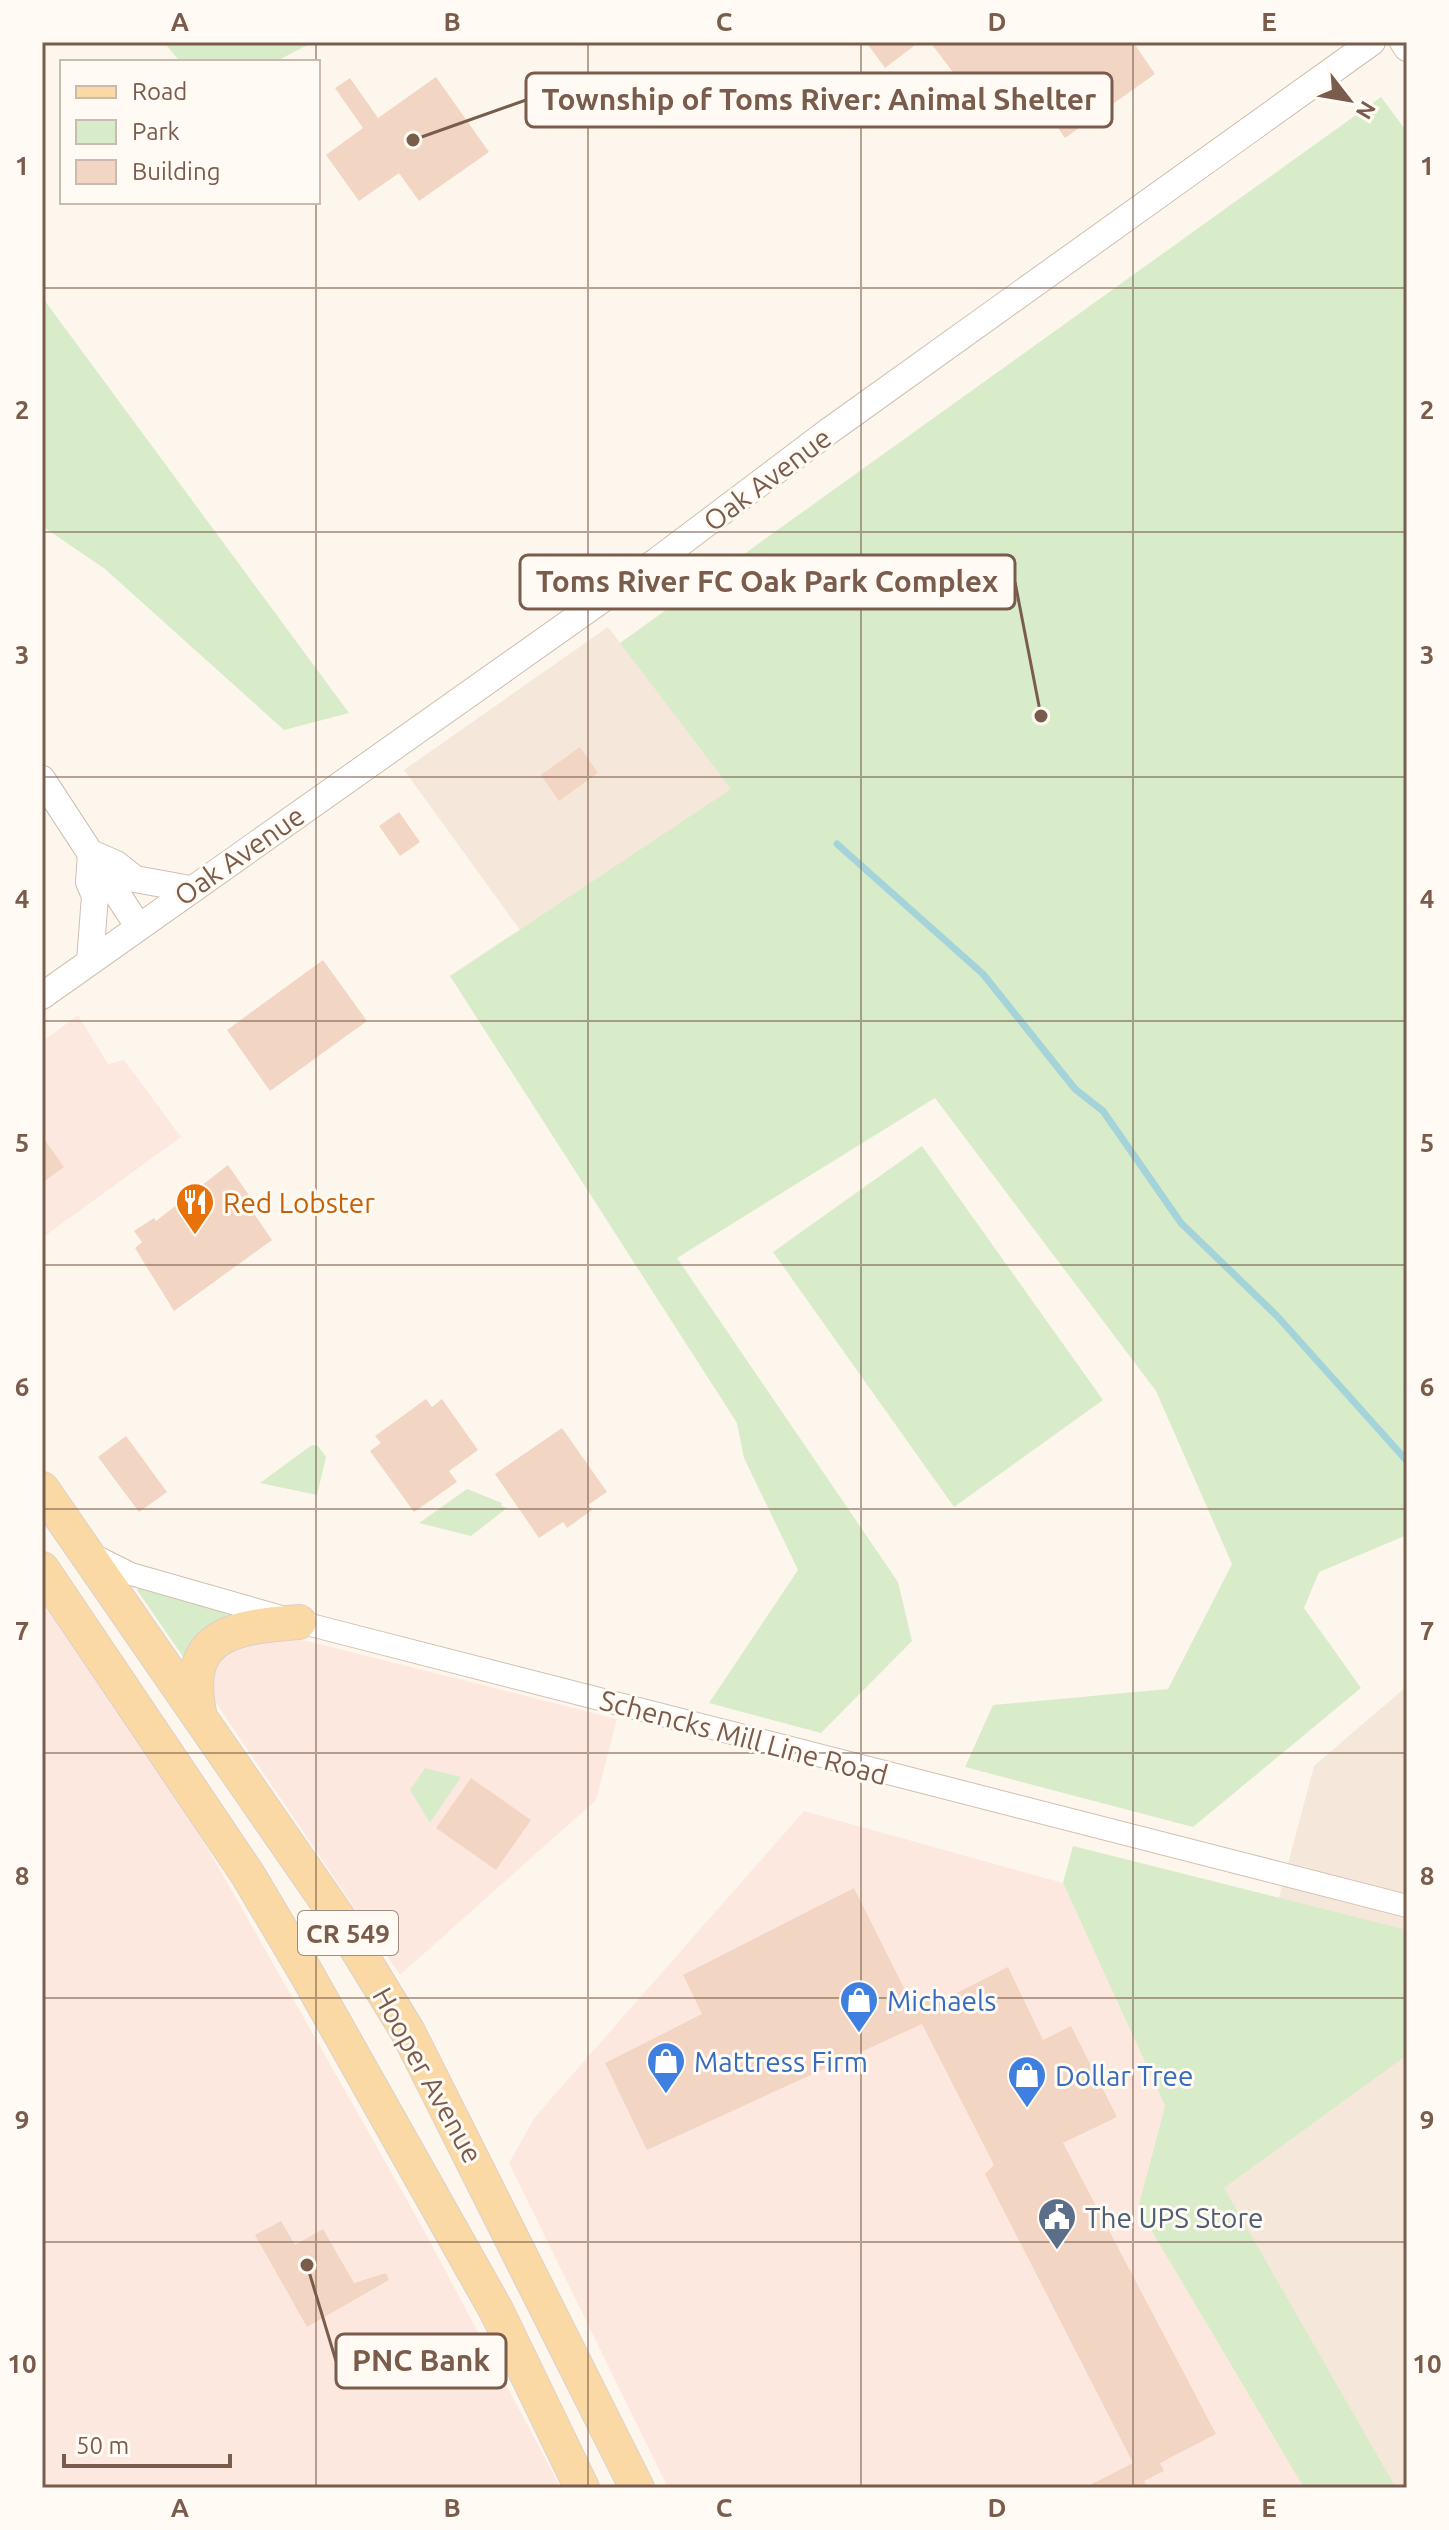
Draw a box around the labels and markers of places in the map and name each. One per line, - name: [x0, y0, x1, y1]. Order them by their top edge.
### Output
- callout: Township of Toms River: Animal Shelter: [526, 73, 1112, 127]
- callout: Toms River FC Oak Park Complex: [520, 555, 1015, 609]
- restaurant icon: Red Lobster: [174, 1181, 216, 1236]
- place label: Red Lobster: [223, 1187, 375, 1218]
- shop icon: Michaels: [838, 1979, 880, 2034]
- place label: Michaels: [887, 1985, 996, 2016]
- shop icon: Mattress Firm: [645, 2040, 687, 2095]
- place label: Mattress Firm: [694, 2046, 868, 2077]
- shop icon: Dollar Tree: [1006, 2054, 1048, 2109]
- place label: Dollar Tree: [1055, 2060, 1193, 2091]
- public building icon: The UPS Store: [1036, 2196, 1078, 2251]
- place label: The UPS Store: [1085, 2202, 1263, 2233]
- callout: PNC Bank: [336, 2334, 506, 2388]

